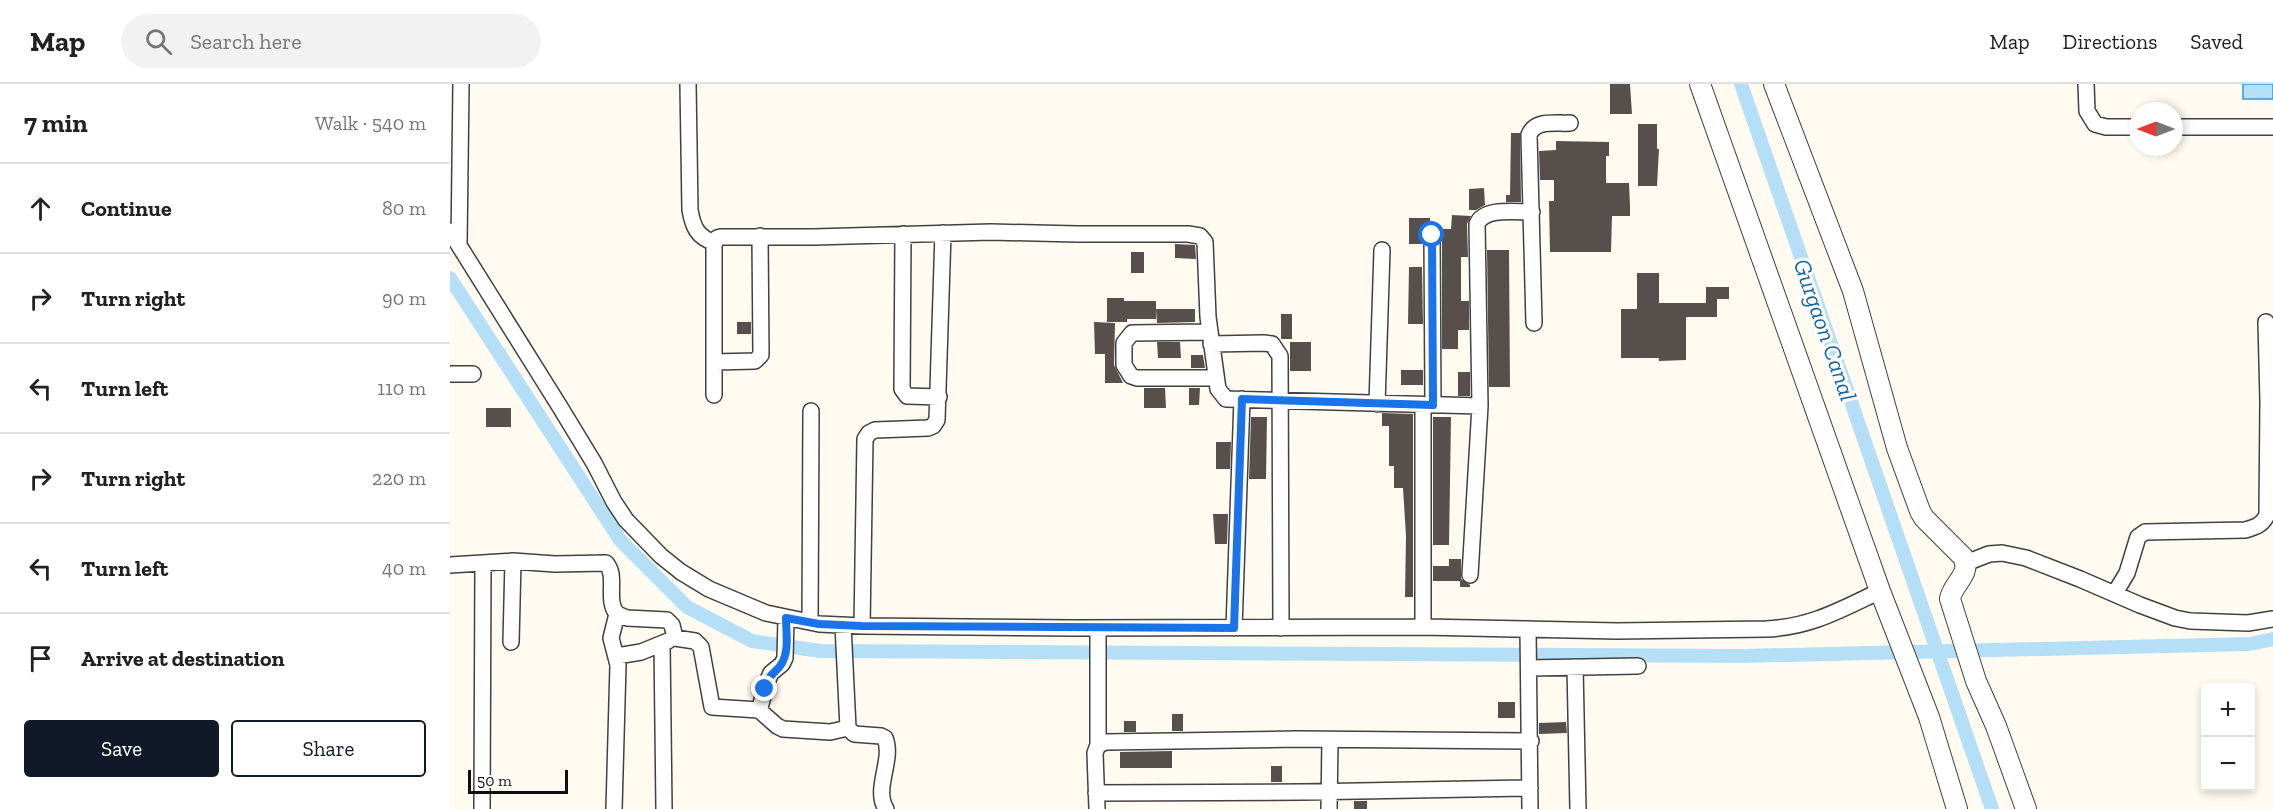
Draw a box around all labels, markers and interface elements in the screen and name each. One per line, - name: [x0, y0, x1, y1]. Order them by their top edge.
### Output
- search box: [121, 14, 541, 68]
- text: Map: [30, 25, 85, 58]
- icon: search: [142, 25, 175, 58]
- text: Search here: [190, 28, 302, 55]
- text: Map: [1990, 29, 2030, 54]
- text: Directions: [2063, 29, 2157, 54]
- text: Saved: [2190, 29, 2243, 54]
- north arrow: [2129, 102, 2183, 156]
- text: 7 min: [24, 107, 88, 139]
- text: Walk · 540 m: [315, 111, 426, 135]
- icon: ahead: [24, 192, 57, 225]
- text: Continue: [81, 195, 172, 222]
- text: 80 m: [382, 196, 426, 220]
- route start: [1418, 221, 1444, 247]
- water label: Gurgaon Canal: [1788, 255, 1863, 405]
- icon: right: [24, 282, 57, 315]
- text: Turn right: [81, 285, 185, 312]
- text: 90 m: [382, 286, 426, 310]
- icon: left: [24, 372, 57, 405]
- text: Turn left: [81, 375, 168, 402]
- text: 110 m: [377, 376, 426, 400]
- icon: right: [24, 462, 57, 495]
- text: Turn right: [81, 465, 185, 492]
- text: 220 m: [372, 466, 426, 490]
- icon: left: [24, 552, 57, 585]
- text: Turn left: [81, 555, 168, 582]
- text: 40 m: [382, 556, 426, 580]
- icon: arrive: [24, 642, 57, 675]
- text: Arrive at destination: [81, 645, 284, 672]
- route end: [751, 675, 777, 701]
- map controls: [2201, 683, 2255, 791]
- button: +: [2201, 683, 2255, 737]
- button: Save: [24, 720, 219, 777]
- button: Share: [231, 720, 426, 777]
- button: −: [2201, 737, 2255, 791]
- scale bar: [468, 767, 568, 794]
- text: 50 m: [477, 771, 512, 790]

